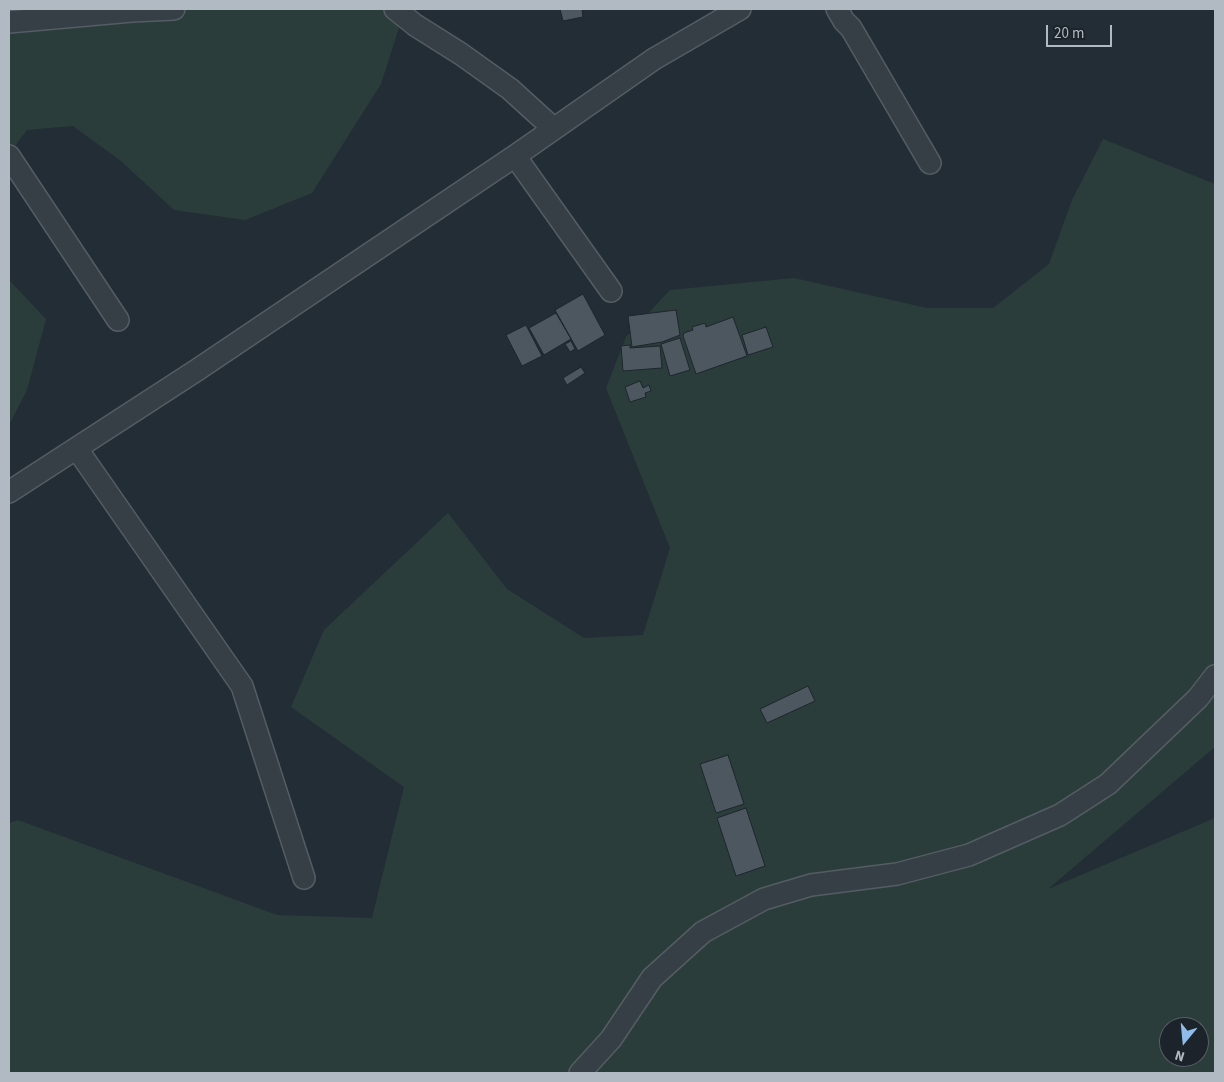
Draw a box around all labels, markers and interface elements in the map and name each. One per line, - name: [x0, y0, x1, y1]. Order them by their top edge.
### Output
- scale bar: [1049, 15, 1115, 47]
- text: 20 m: [1054, 23, 1084, 44]
- north arrow: [1159, 1017, 1209, 1067]
- text: N: [1173, 1044, 1187, 1066]

